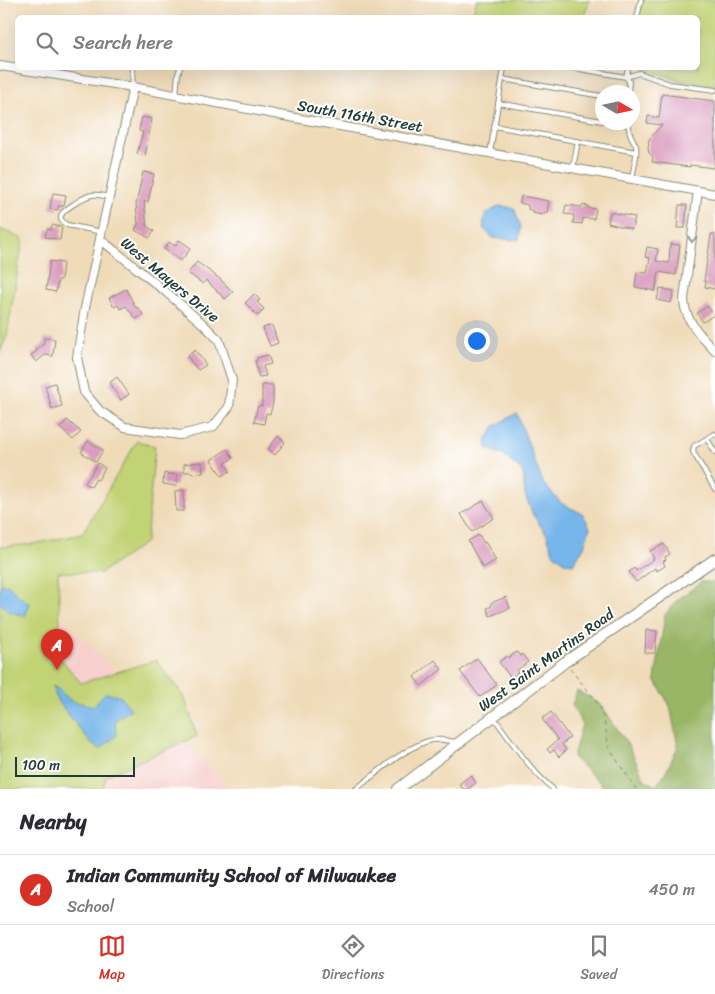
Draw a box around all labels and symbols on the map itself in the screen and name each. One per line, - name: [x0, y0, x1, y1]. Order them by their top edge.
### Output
- north arrow: [595, 85, 640, 130]
- street label: South 116th Street: [295, 92, 425, 140]
- street label: West Mayers Drive: [115, 231, 226, 330]
- one-way arrow: [687, 235, 698, 243]
- your location: [464, 328, 490, 354]
- street label: West Saint Martins Road: [472, 601, 621, 718]
- pin: A: [41, 629, 73, 670]
- scale bar: [15, 754, 135, 777]

